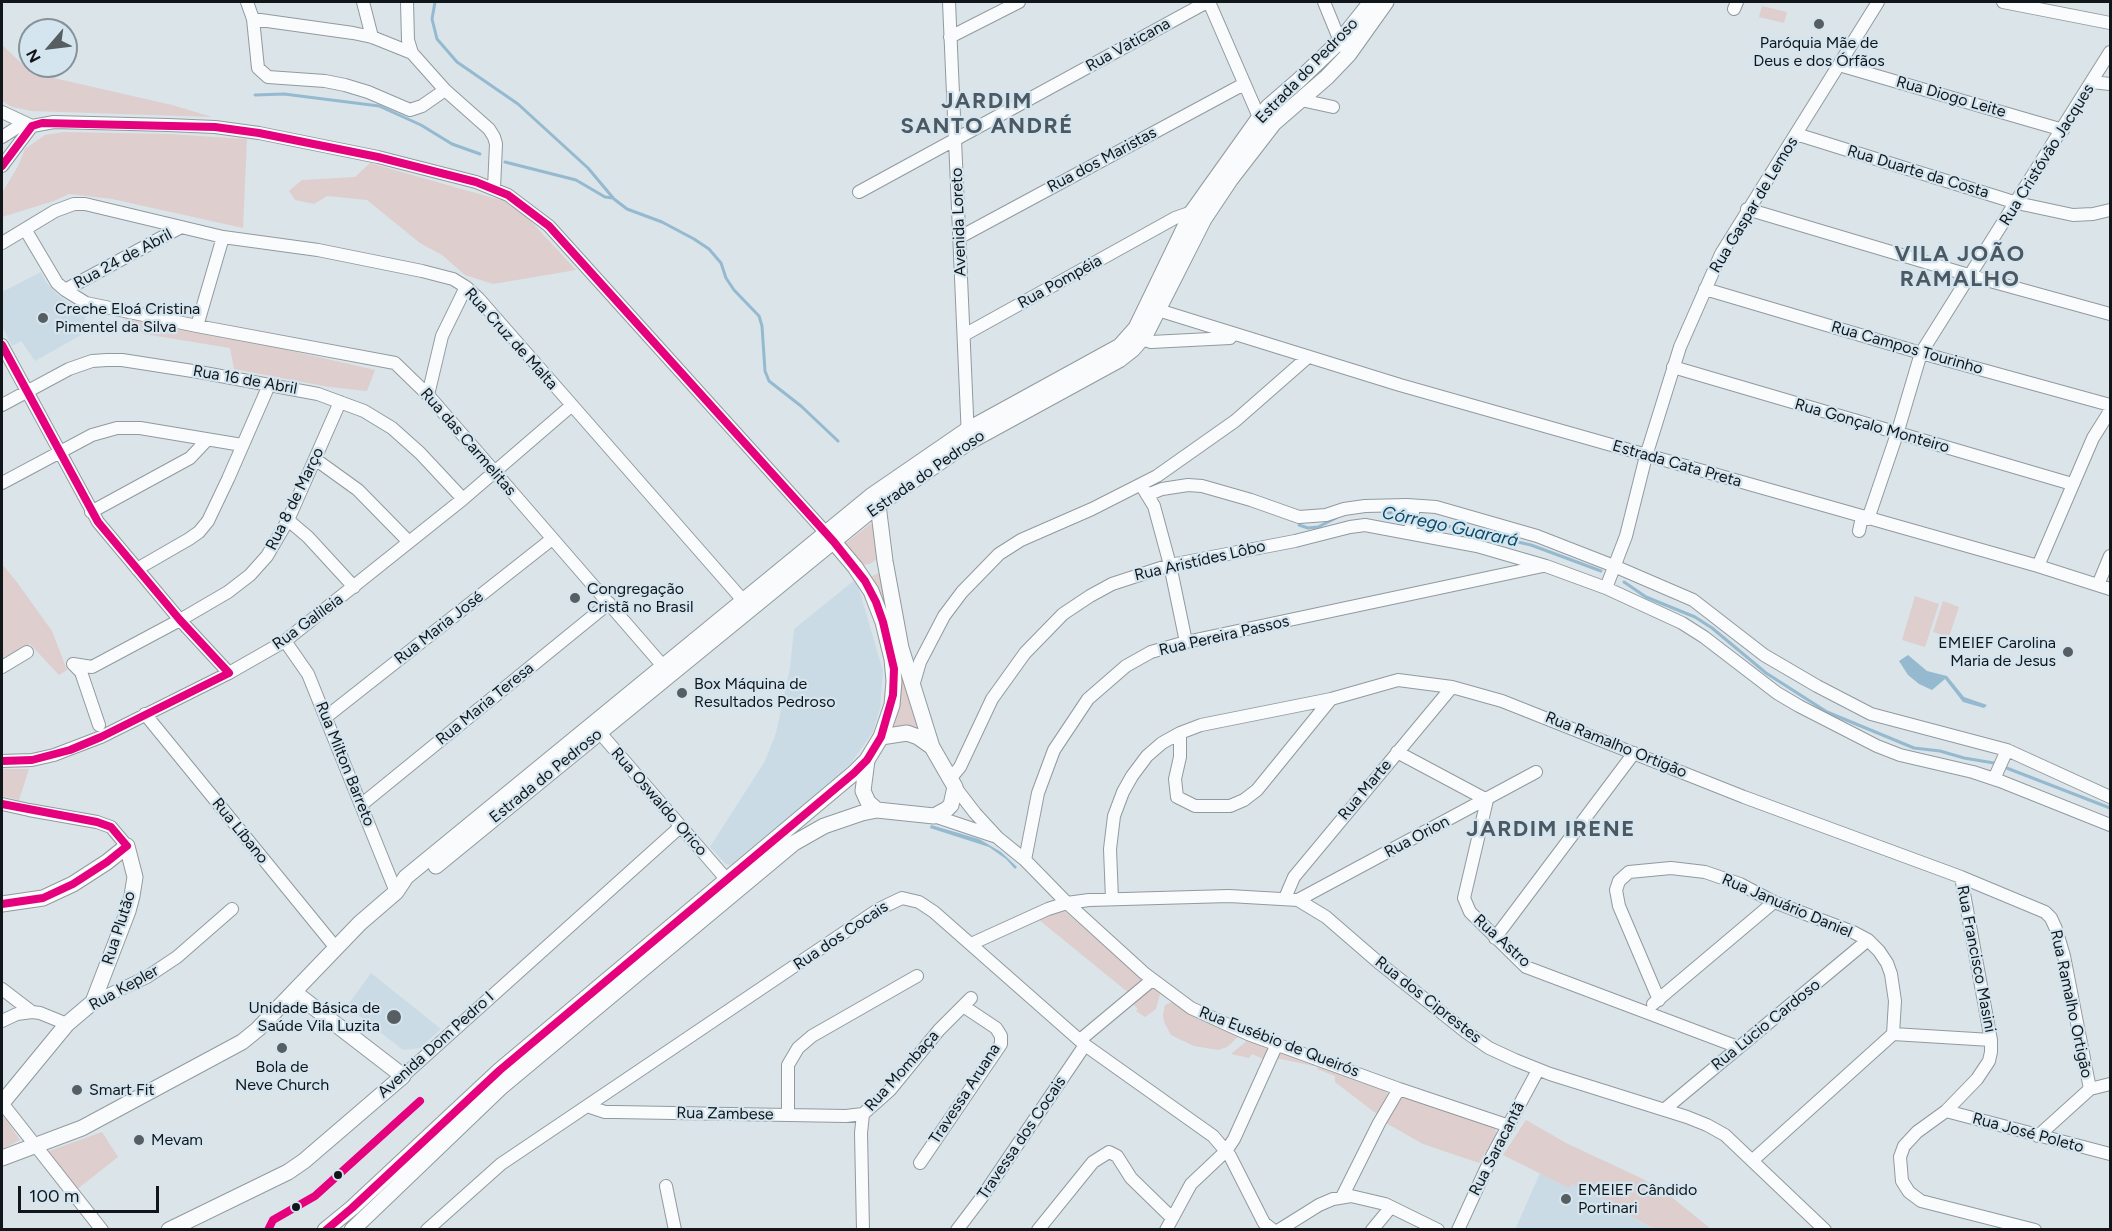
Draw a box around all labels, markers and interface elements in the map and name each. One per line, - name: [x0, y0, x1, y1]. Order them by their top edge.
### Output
- street label: Rua Vaticana: [1083, 14, 1173, 76]
- street label: Estrada do Pedroso: [1252, 14, 1362, 128]
- marker: Paróquia Mãe de Deus e dos Órfãos: [1812, 17, 1826, 31]
- north arrow: [18, 18, 78, 78]
- place label: Paróquia Mãe de Deus e dos Órfãos: [1753, 33, 1885, 71]
- text: N: [22, 46, 45, 66]
- street label: Rua Diogo Leite: [1894, 72, 2008, 122]
- street label: Rua Cristóvão Jacques: [1996, 81, 2098, 229]
- district label: JARDIM SANTO ANDRÉ: [900, 89, 1074, 140]
- street label: Rua dos Maristas: [1044, 123, 1160, 197]
- street label: Rua Gaspar de Lemos: [1706, 134, 1802, 276]
- street label: Rua Duarte da Costa: [1845, 141, 1991, 203]
- street label: Avenida Loreto: [948, 167, 970, 277]
- street label: Rua 24 de Abril: [70, 225, 176, 293]
- district label: VILA JOÃO RAMALHO: [1895, 242, 2025, 294]
- street label: Rua Pompéia: [1015, 251, 1105, 313]
- street label: Rua Cruz de Malta: [460, 284, 562, 394]
- place label: Creche Eloá Cristina Pimentel da Silva: [55, 299, 200, 337]
- marker: Creche Eloá Cristina Pimentel da Silva: [36, 311, 50, 325]
- street label: Rua Campos Tourinho: [1829, 317, 1985, 379]
- street label: Rua 16 de Abril: [191, 361, 299, 399]
- street label: Rua das Carmelitas: [416, 384, 520, 500]
- street label: Rua Gonçalo Monteiro: [1793, 395, 1951, 457]
- street label: Estrada do Pedroso: [863, 426, 989, 522]
- street label: Estrada Cata Preta: [1610, 436, 1744, 492]
- street label: Rua 8 de Março: [262, 444, 328, 554]
- water label: Córrego Guarará: [1380, 502, 1520, 552]
- street label: Rua Aristídes Lôbo: [1133, 537, 1267, 585]
- place label: Congregação Cristã no Brasil: [587, 579, 693, 617]
- street label: Rua Maria José: [391, 587, 487, 669]
- street label: Rua Galileia: [269, 590, 347, 654]
- marker: Congregação Cristã no Brasil: [568, 591, 582, 605]
- street label: Rua Pereira Passos: [1157, 612, 1291, 660]
- place label: EMEIEF Carolina Maria de Jesus: [1938, 633, 2056, 671]
- marker: EMEIEF Carolina Maria de Jesus: [2061, 645, 2075, 659]
- street label: Rua Maria Teresa: [432, 659, 538, 749]
- place label: Box Máquina de Resultados Pedroso: [694, 674, 836, 712]
- marker: Box Máquina de Resultados Pedroso: [675, 686, 689, 700]
- street label: Rua Milton Barreto: [311, 699, 379, 829]
- street label: Rua Ramalho Ortigão: [1542, 708, 1690, 782]
- street label: Estrada do Pedroso: [486, 725, 606, 827]
- street label: Rua Oswaldo Orico: [607, 744, 711, 860]
- street label: Rua Marte: [1334, 756, 1396, 824]
- street label: Rua Líbano: [208, 794, 272, 868]
- street label: Rua Orion: [1381, 812, 1453, 862]
- district label: JARDIM IRENE: [1466, 817, 1636, 843]
- street label: Rua Januário Daniel: [1719, 870, 1855, 942]
- street label: Rua Francisco Masini: [1952, 884, 2000, 1034]
- street label: Rua Plutão: [98, 889, 140, 967]
- street label: Rua dos Cocais: [790, 897, 892, 975]
- street label: Rua Astro: [1470, 910, 1534, 972]
- street label: Rua Ramalho Ortigão: [2046, 928, 2096, 1080]
- street label: Rua dos Ciprestes: [1371, 953, 1485, 1047]
- street label: Rua Kepler: [86, 961, 162, 1015]
- street label: Rua Lúcio Cardoso: [1708, 975, 1824, 1075]
- street label: Avenida Dom Pedro I: [374, 988, 498, 1102]
- place label: Unidade Básica de Saúde Vila Luzita: [248, 998, 380, 1036]
- street label: Rua Eusébio de Queirós: [1196, 1003, 1362, 1081]
- marker: Unidade Básica de Saúde Vila Luzita: [385, 1008, 403, 1026]
- street label: Rua Mombaça: [861, 1027, 943, 1115]
- street label: Travessa Aruana: [925, 1040, 1005, 1148]
- marker: Bola de Neve Church: [275, 1041, 289, 1055]
- place label: Bola de Neve Church: [235, 1057, 329, 1095]
- street label: Travessa dos Cocais: [974, 1073, 1070, 1203]
- place label: Smart Fit: [89, 1080, 154, 1100]
- marker: Smart Fit: [70, 1083, 84, 1097]
- street label: Rua Saracantã: [1465, 1099, 1529, 1199]
- street label: Rua Zambese: [676, 1104, 774, 1124]
- street label: Rua José Poleto: [1970, 1109, 2086, 1157]
- place label: Mevam: [151, 1130, 203, 1150]
- marker: Mevam: [132, 1133, 146, 1147]
- unlabelled marker: [332, 1169, 344, 1181]
- scale bar: [21, 1174, 162, 1212]
- place label: EMEIEF Cândido Portinari: [1578, 1180, 1697, 1218]
- text: 100 m: [29, 1185, 79, 1207]
- marker: EMEIEF Cândido Portinari: [1559, 1192, 1573, 1206]
- unlabelled marker: [290, 1201, 302, 1213]

